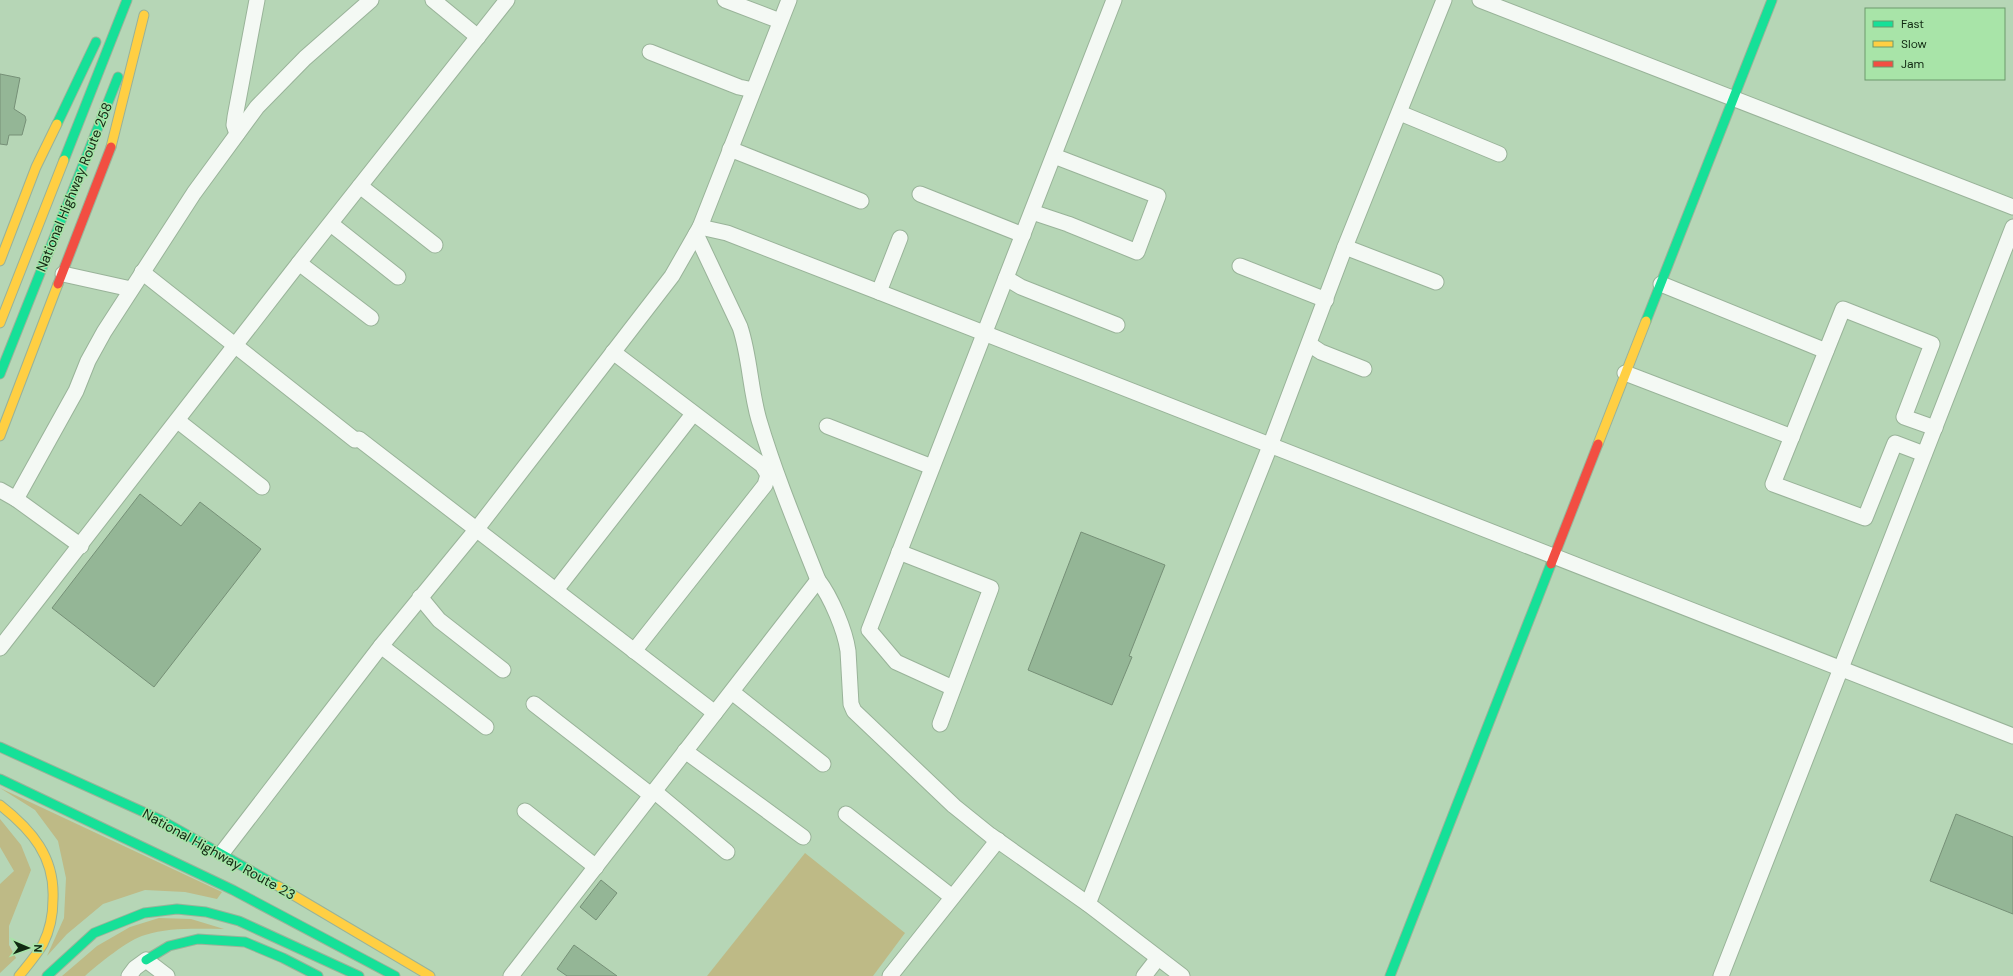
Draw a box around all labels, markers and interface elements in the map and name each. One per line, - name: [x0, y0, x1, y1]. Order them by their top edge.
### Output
- legend: [1865, 8, 2005, 80]
- text: Fast: [1901, 16, 1924, 32]
- text: Slow: [1901, 36, 1927, 52]
- text: Jam: [1901, 56, 1924, 72]
- street label: National Highway Route 258: [32, 100, 116, 274]
- street label: National Highway Route 23: [139, 804, 299, 904]
- north arrow: [8, 928, 48, 968]
- text: N: [31, 944, 45, 953]

